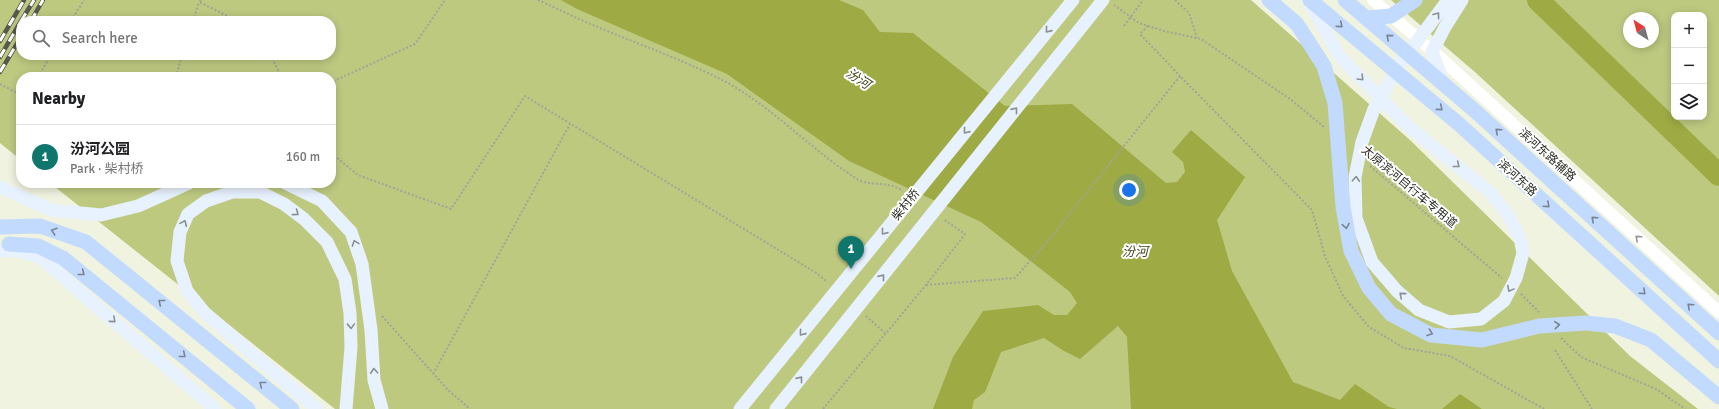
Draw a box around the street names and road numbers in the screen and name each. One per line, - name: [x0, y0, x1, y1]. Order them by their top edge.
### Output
- street label: 滨河东路辅路: [1515, 126, 1579, 184]
- street label: 太原滨河自行车专用道: [1358, 143, 1460, 231]
- street label: 滨河东路: [1494, 157, 1540, 199]
- street label: 柴村桥: [889, 186, 923, 224]

